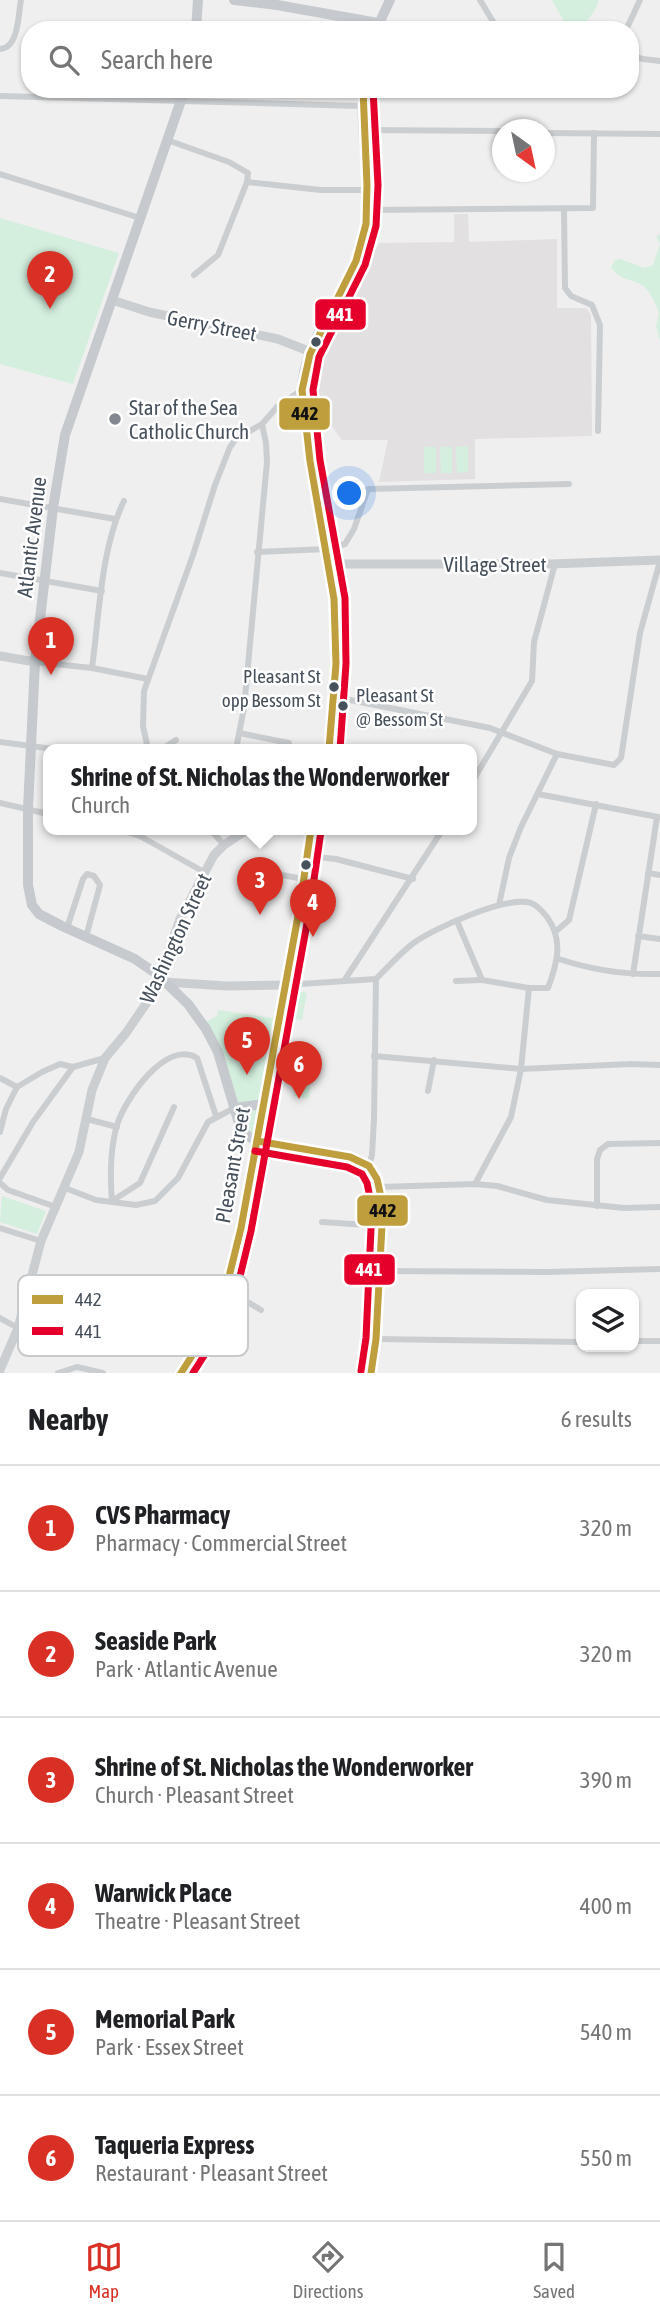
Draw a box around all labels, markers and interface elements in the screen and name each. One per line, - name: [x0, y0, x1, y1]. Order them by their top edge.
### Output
- search box: [21, 21, 639, 98]
- icon: search: [45, 41, 83, 79]
- text: Search here: [101, 45, 213, 75]
- north arrow: [492, 119, 555, 182]
- pin: 2: [27, 251, 73, 309]
- line badge: 441: [314, 298, 367, 331]
- text: 441: [326, 303, 353, 325]
- street label: Gerry Street: [165, 305, 259, 345]
- unlabelled marker: [309, 335, 323, 349]
- place label: Star of the Sea Catholic Church: [129, 395, 249, 443]
- line badge: 442: [278, 397, 331, 431]
- text: 442: [291, 402, 318, 424]
- marker: Star of the Sea Catholic Church: [107, 411, 123, 427]
- street label: Atlantic Avenue: [12, 475, 50, 599]
- your location: [332, 476, 366, 510]
- street label: Village Street: [443, 552, 547, 576]
- pin: 1: [28, 617, 74, 675]
- place label: Pleasant St opp Bessom St: [222, 665, 321, 711]
- marker: Pleasant St opp Bessom St: [327, 680, 341, 694]
- place label: Pleasant St @ Bessom St: [356, 684, 443, 730]
- marker: Pleasant St @ Bessom St: [336, 699, 350, 713]
- popup: [43, 744, 477, 835]
- text: Shrine of St. Nicholas the Wonderworker: [71, 762, 449, 792]
- text: Church: [71, 792, 130, 818]
- pin: 3: [237, 857, 283, 915]
- unlabelled marker: [299, 858, 313, 872]
- street label: Washington Street: [134, 869, 216, 1007]
- pin: 4: [290, 879, 336, 937]
- pin: 5: [224, 1017, 270, 1075]
- pin: 6: [276, 1041, 322, 1099]
- street label: Pleasant Street: [210, 1105, 254, 1225]
- line badge: 442: [356, 1194, 409, 1227]
- text: 442: [369, 1199, 396, 1221]
- line badge: 441: [343, 1253, 396, 1286]
- text: 441: [355, 1258, 382, 1280]
- legend: [18, 1275, 248, 1356]
- text: 442: [75, 1288, 102, 1310]
- map controls: [576, 1289, 639, 1352]
- button: layers: [576, 1289, 639, 1352]
- text: 441: [75, 1320, 102, 1342]
- text: Nearby: [28, 1402, 108, 1436]
- text: 6 results: [561, 1406, 632, 1432]
- text: CVS Pharmacy: [95, 1500, 230, 1530]
- text: 1: [46, 1515, 56, 1541]
- text: 320 m: [580, 1515, 632, 1541]
- text: Pharmacy · Commercial Street: [95, 1530, 347, 1556]
- text: Seaside Park: [95, 1626, 216, 1656]
- text: 2: [46, 1641, 56, 1667]
- text: 320 m: [580, 1641, 632, 1667]
- text: Park · Atlantic Avenue: [95, 1656, 278, 1682]
- text: Shrine of St. Nicholas the Wonderworker: [95, 1752, 473, 1782]
- text: 3: [46, 1767, 56, 1793]
- text: 390 m: [580, 1767, 632, 1793]
- text: Church · Pleasant Street: [95, 1782, 294, 1808]
- text: Warwick Place: [95, 1878, 232, 1908]
- text: 4: [46, 1893, 56, 1919]
- text: 400 m: [580, 1893, 632, 1919]
- text: Theatre · Pleasant Street: [95, 1908, 300, 1934]
- text: Memorial Park: [95, 2004, 235, 2034]
- text: 5: [46, 2019, 56, 2045]
- text: 540 m: [580, 2019, 632, 2045]
- text: Park · Essex Street: [95, 2034, 244, 2060]
- text: Taqueria Express: [95, 2130, 254, 2160]
- text: 6: [46, 2145, 56, 2171]
- text: 550 m: [580, 2145, 632, 2171]
- text: Restaurant · Pleasant Street: [95, 2160, 328, 2186]
- tab: Map: [85, 2238, 123, 2302]
- tab: Directions: [293, 2238, 363, 2302]
- tab: Saved: [533, 2238, 575, 2302]

